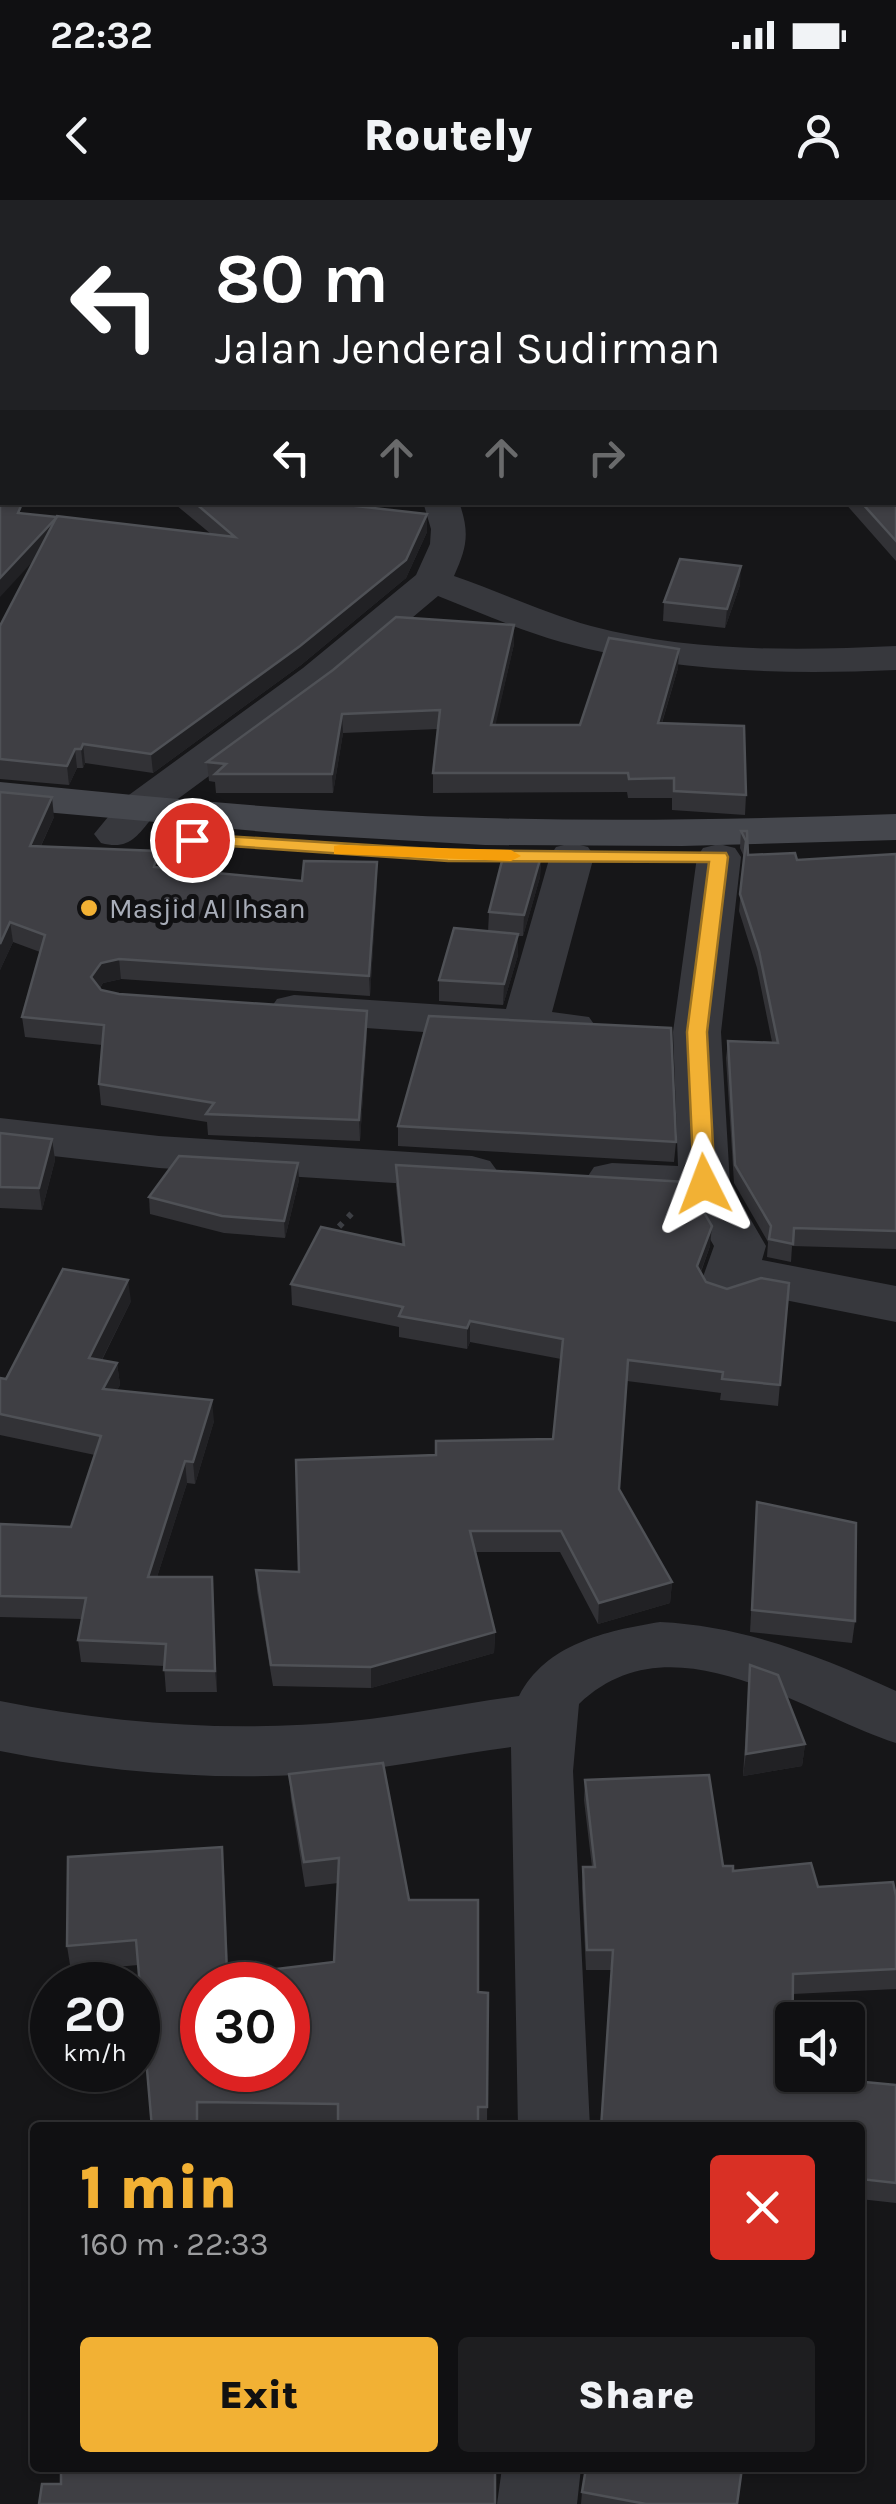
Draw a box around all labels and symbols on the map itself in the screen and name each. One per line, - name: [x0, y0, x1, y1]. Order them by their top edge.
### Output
- pin: [150, 798, 235, 883]
- place label: Masjid Al Ihsan: [109, 892, 306, 925]
- marker: Masjid Al Ihsan: [78, 897, 100, 919]
- position arrow: [652, 1132, 756, 1236]
- speed limit sign: 30: [180, 1962, 310, 2092]

